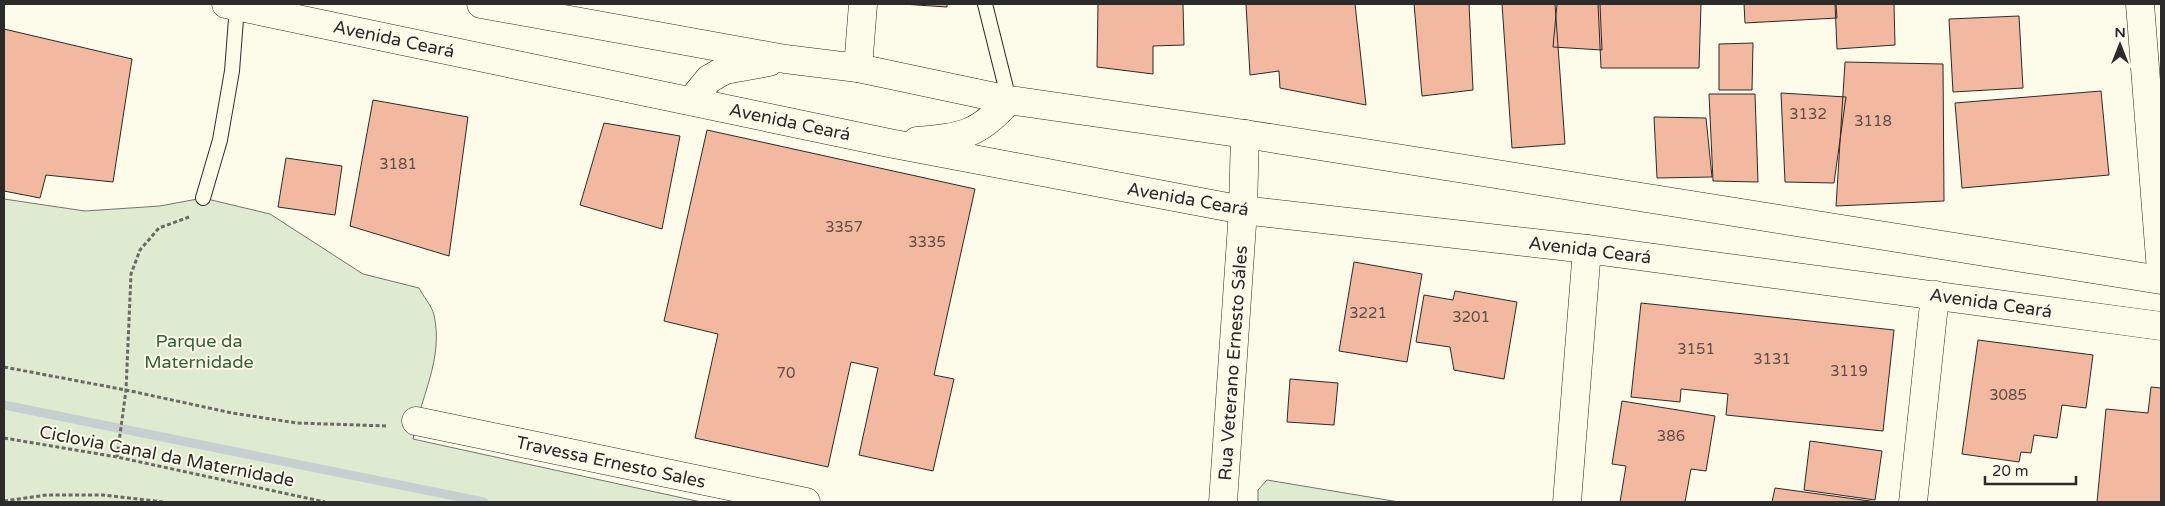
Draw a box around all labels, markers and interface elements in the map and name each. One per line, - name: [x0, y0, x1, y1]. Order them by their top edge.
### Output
- street label: Avenida Ceará: [331, 15, 457, 63]
- north arrow: [2095, 20, 2145, 70]
- text: N: [2114, 24, 2126, 41]
- street label: Avenida Ceará: [727, 98, 853, 146]
- house number: 3132: [1789, 105, 1827, 123]
- house number: 3118: [1854, 112, 1892, 130]
- house number: 3181: [379, 155, 417, 173]
- street label: Avenida Ceará: [1125, 177, 1251, 221]
- house number: 3357: [825, 218, 863, 236]
- street label: Avenida Ceará: [1527, 232, 1653, 268]
- house number: 3335: [908, 233, 946, 251]
- street label: Rua Veterano Ernesto Sáles: [1214, 245, 1252, 481]
- street label: Avenida Ceará: [1928, 284, 2054, 322]
- house number: 3221: [1349, 304, 1387, 322]
- house number: 3201: [1452, 308, 1490, 326]
- park label: Parque da Maternidade: [144, 330, 254, 373]
- house number: 3151: [1677, 340, 1715, 358]
- house number: 3131: [1753, 350, 1791, 368]
- house number: 3119: [1830, 362, 1868, 380]
- house number: 70: [777, 364, 795, 382]
- house number: 3085: [1989, 386, 2027, 404]
- street label: Ciclovia Canal da Maternidade: [38, 420, 296, 492]
- house number: 386: [1657, 427, 1685, 445]
- street label: Travessa Ernesto Sales: [514, 431, 708, 493]
- scale bar: [1985, 454, 2076, 486]
- text: 20 m: [1992, 462, 2029, 480]

